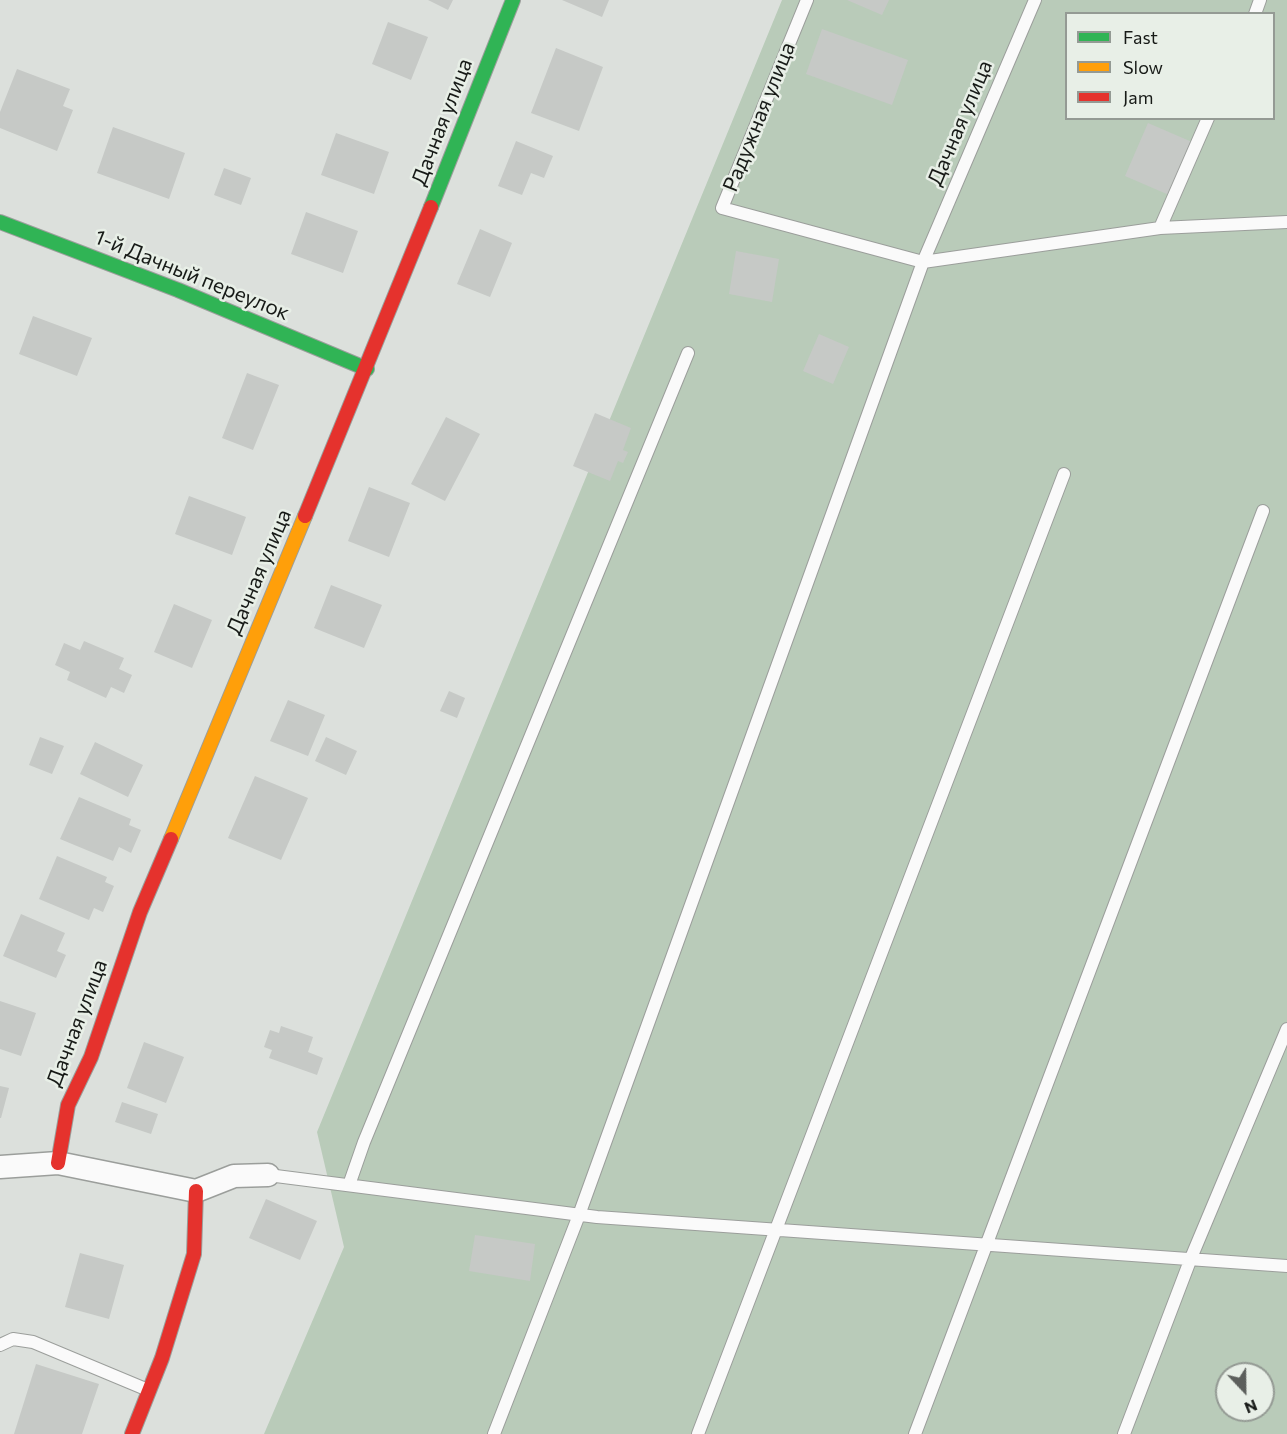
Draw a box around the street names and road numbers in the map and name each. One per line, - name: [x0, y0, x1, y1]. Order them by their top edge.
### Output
- street label: Радужная улица: [718, 39, 800, 195]
- street label: Дачная улица: [406, 55, 478, 189]
- street label: Дачная улица: [922, 56, 998, 190]
- street label: 1-й Дачный переулок: [91, 224, 293, 326]
- street label: Дачная улица: [221, 505, 297, 639]
- street label: Дачная улица: [41, 956, 113, 1090]

